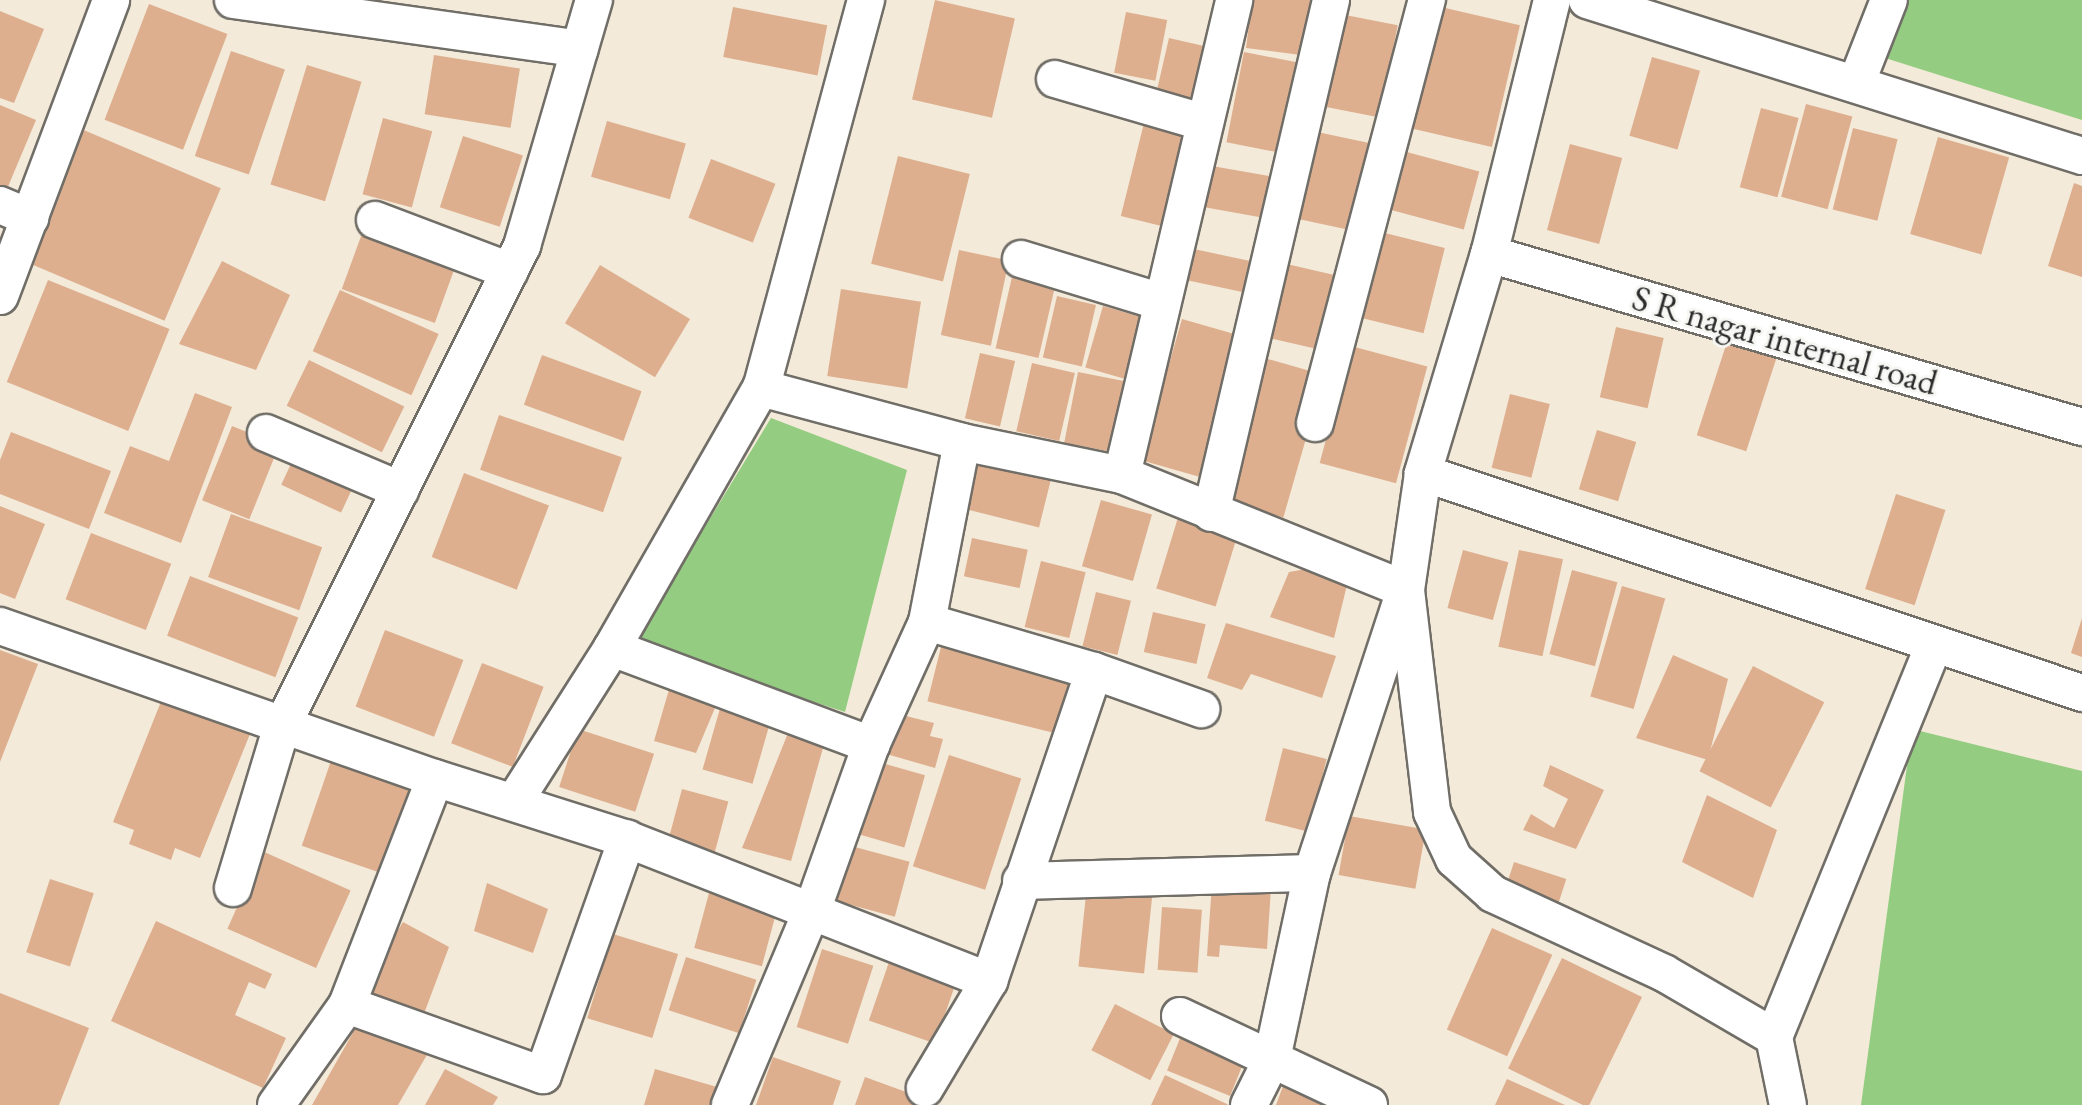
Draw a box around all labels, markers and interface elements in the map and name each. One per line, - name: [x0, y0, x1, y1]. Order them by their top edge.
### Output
- street label: S R nagar internal road: [1627, 276, 1943, 404]

